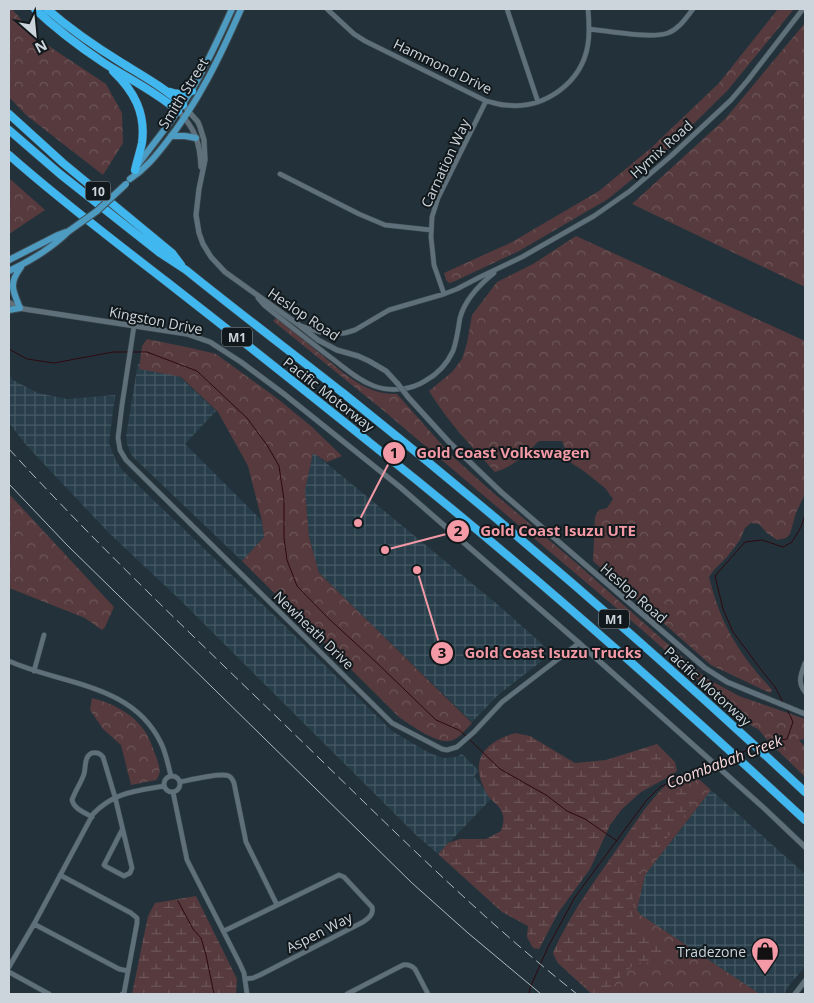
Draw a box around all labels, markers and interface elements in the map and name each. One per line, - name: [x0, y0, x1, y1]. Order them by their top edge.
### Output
- north arrow: [10, 10, 60, 60]
- street label: Hammond Drive: [391, 34, 496, 98]
- text: N: [32, 36, 51, 58]
- street label: Smith Street: [154, 54, 212, 132]
- street label: Carnation Way: [416, 115, 474, 210]
- street label: Hymix Road: [626, 116, 696, 182]
- road number: 10: [86, 182, 110, 200]
- street label: Heslop Road: [265, 283, 343, 345]
- street label: Kingston Drive: [108, 302, 205, 338]
- road number: M1: [222, 328, 252, 347]
- street label: Pacific Motorway: [279, 352, 379, 436]
- callout: Gold Coast Volkswagen: [381, 438, 599, 468]
- text: 1: [390, 442, 398, 462]
- text: Gold Coast Volkswagen: [416, 442, 590, 462]
- callout: Gold Coast Isuzu UTE: [445, 516, 646, 546]
- text: 2: [454, 520, 463, 540]
- text: Gold Coast Isuzu UTE: [480, 520, 636, 540]
- street label: Heslop Road: [597, 559, 671, 627]
- street label: Newheath Drive: [270, 587, 358, 673]
- road number: M1: [599, 610, 629, 628]
- callout: Gold Coast Isuzu Trucks: [429, 638, 651, 668]
- text: 3: [438, 642, 446, 662]
- text: Gold Coast Isuzu Trucks: [464, 642, 642, 662]
- street label: Pacific Motorway: [660, 642, 756, 731]
- water label: Coombabah Creek: [663, 729, 785, 792]
- street label: Aspen Way: [283, 907, 356, 957]
- shop icon: Tradezone: [750, 936, 780, 975]
- place label: Tradezone: [677, 942, 746, 961]

